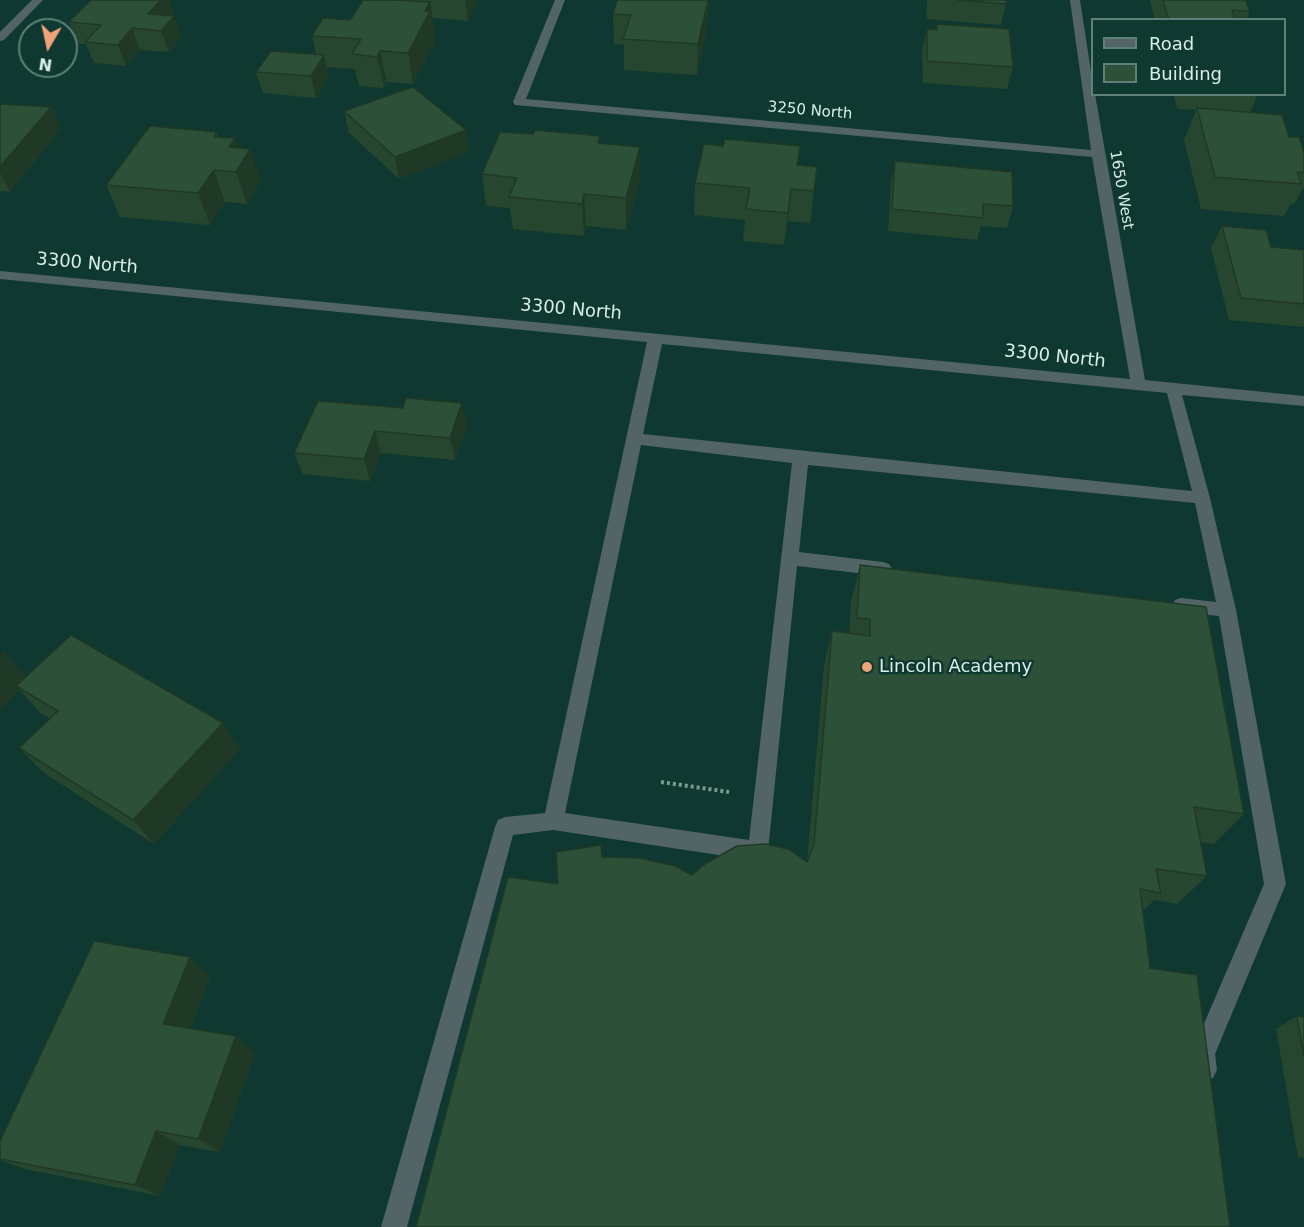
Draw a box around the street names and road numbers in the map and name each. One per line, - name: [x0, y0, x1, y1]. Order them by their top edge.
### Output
- street label: 3250 North: [767, 98, 853, 124]
- street label: 1650 West: [1105, 149, 1137, 231]
- street label: 3300 North: [35, 249, 139, 279]
- street label: 3300 North: [519, 295, 623, 325]
- street label: 3300 North: [1003, 341, 1107, 373]

